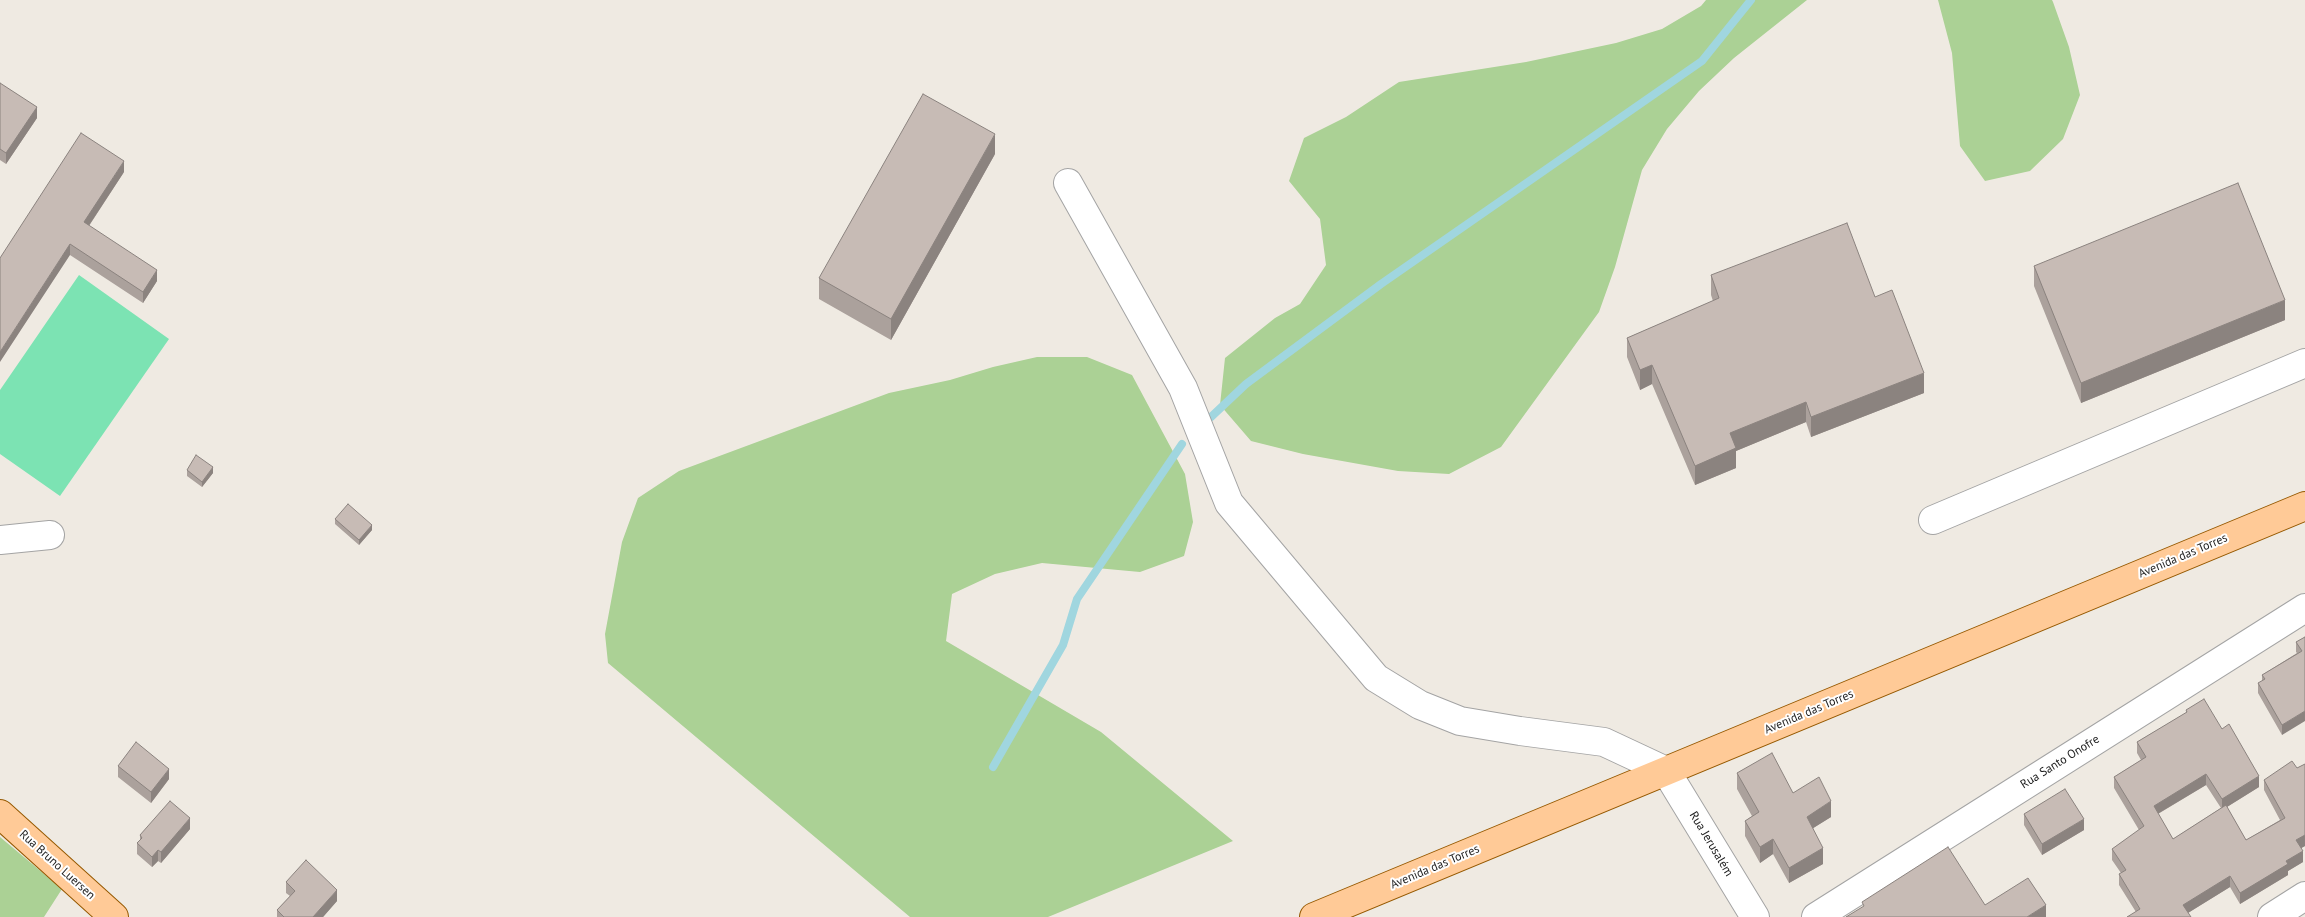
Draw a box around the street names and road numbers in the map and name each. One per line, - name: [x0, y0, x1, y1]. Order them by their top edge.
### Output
- street label: Avenida das Torres: [2136, 531, 2230, 581]
- street label: Avenida das Torres: [1762, 687, 1856, 737]
- street label: Rua Santo Onofre: [2018, 732, 2102, 792]
- street label: Rua Jerusalém: [1686, 809, 1736, 879]
- street label: Rua Bruno Luersen: [16, 827, 98, 903]
- street label: Avenida das Torres: [1388, 842, 1482, 892]

